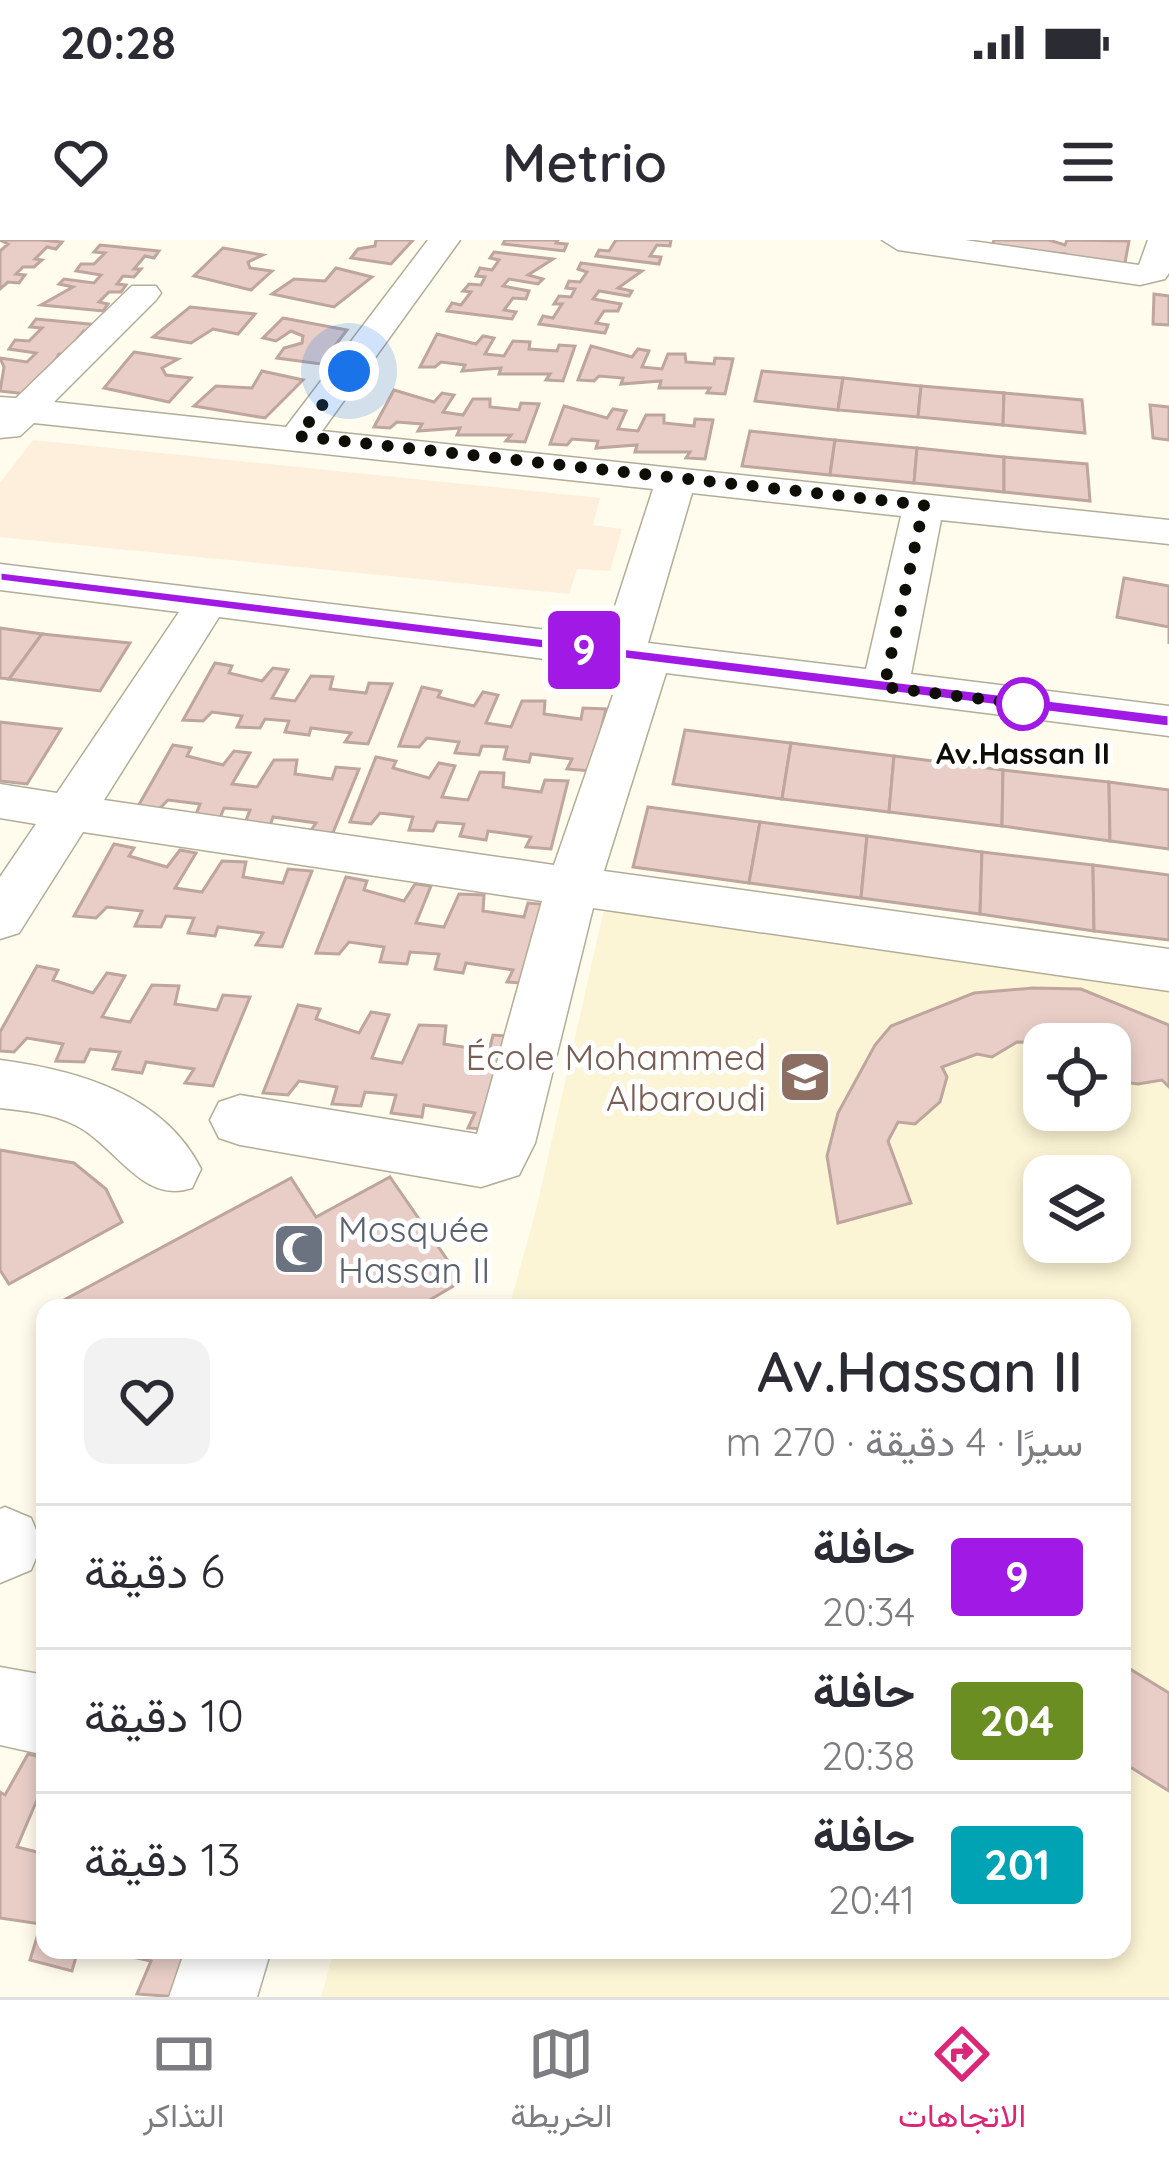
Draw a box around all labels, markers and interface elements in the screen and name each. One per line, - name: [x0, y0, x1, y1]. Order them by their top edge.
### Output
- text: 20:28: [60, 14, 176, 70]
- text: Metrio: [502, 128, 667, 196]
- icon: heart: [48, 129, 114, 195]
- icon: menu: [1055, 129, 1121, 195]
- your location: [319, 341, 379, 401]
- line badge: 9: [545, 611, 623, 689]
- text: 9: [572, 623, 596, 676]
- marker: Av.Hassan II: [998, 679, 1048, 729]
- place label: Av.Hassan II: [936, 734, 1110, 772]
- map controls: [1023, 1023, 1131, 1263]
- button: locate: [1023, 1023, 1131, 1131]
- place label: École Mohammed Albaroudi: [465, 1034, 766, 1120]
- school or university icon: École Mohammed Albaroudi: [777, 1049, 833, 1105]
- button: layers: [1023, 1155, 1131, 1263]
- place label: Mosquée Hassan II: [338, 1206, 490, 1292]
- mosque icon: Mosquée Hassan II: [271, 1221, 327, 1277]
- text: Av.Hassan II: [757, 1335, 1083, 1406]
- button: heart: [84, 1338, 210, 1464]
- text: سيرًا · 4 دقيقة · 270 m: [726, 1417, 1083, 1466]
- text: حافلة: [813, 1518, 915, 1574]
- text: 6 دقيقة: [84, 1543, 225, 1599]
- text: 9: [1005, 1550, 1029, 1603]
- text: 20:34: [822, 1587, 915, 1636]
- text: حافلة: [813, 1662, 915, 1718]
- text: 10 دقيقة: [84, 1687, 244, 1743]
- text: 204: [980, 1694, 1054, 1747]
- text: 20:38: [821, 1731, 915, 1780]
- text: حافلة: [813, 1806, 915, 1862]
- text: 13 دقيقة: [84, 1831, 241, 1887]
- text: 201: [984, 1838, 1050, 1891]
- text: 20:41: [828, 1875, 915, 1924]
- tab: التذاكر: [143, 2021, 224, 2145]
- tab: الخريطة: [510, 2021, 612, 2145]
- tab: الاتجاهات: [898, 2021, 1026, 2145]

